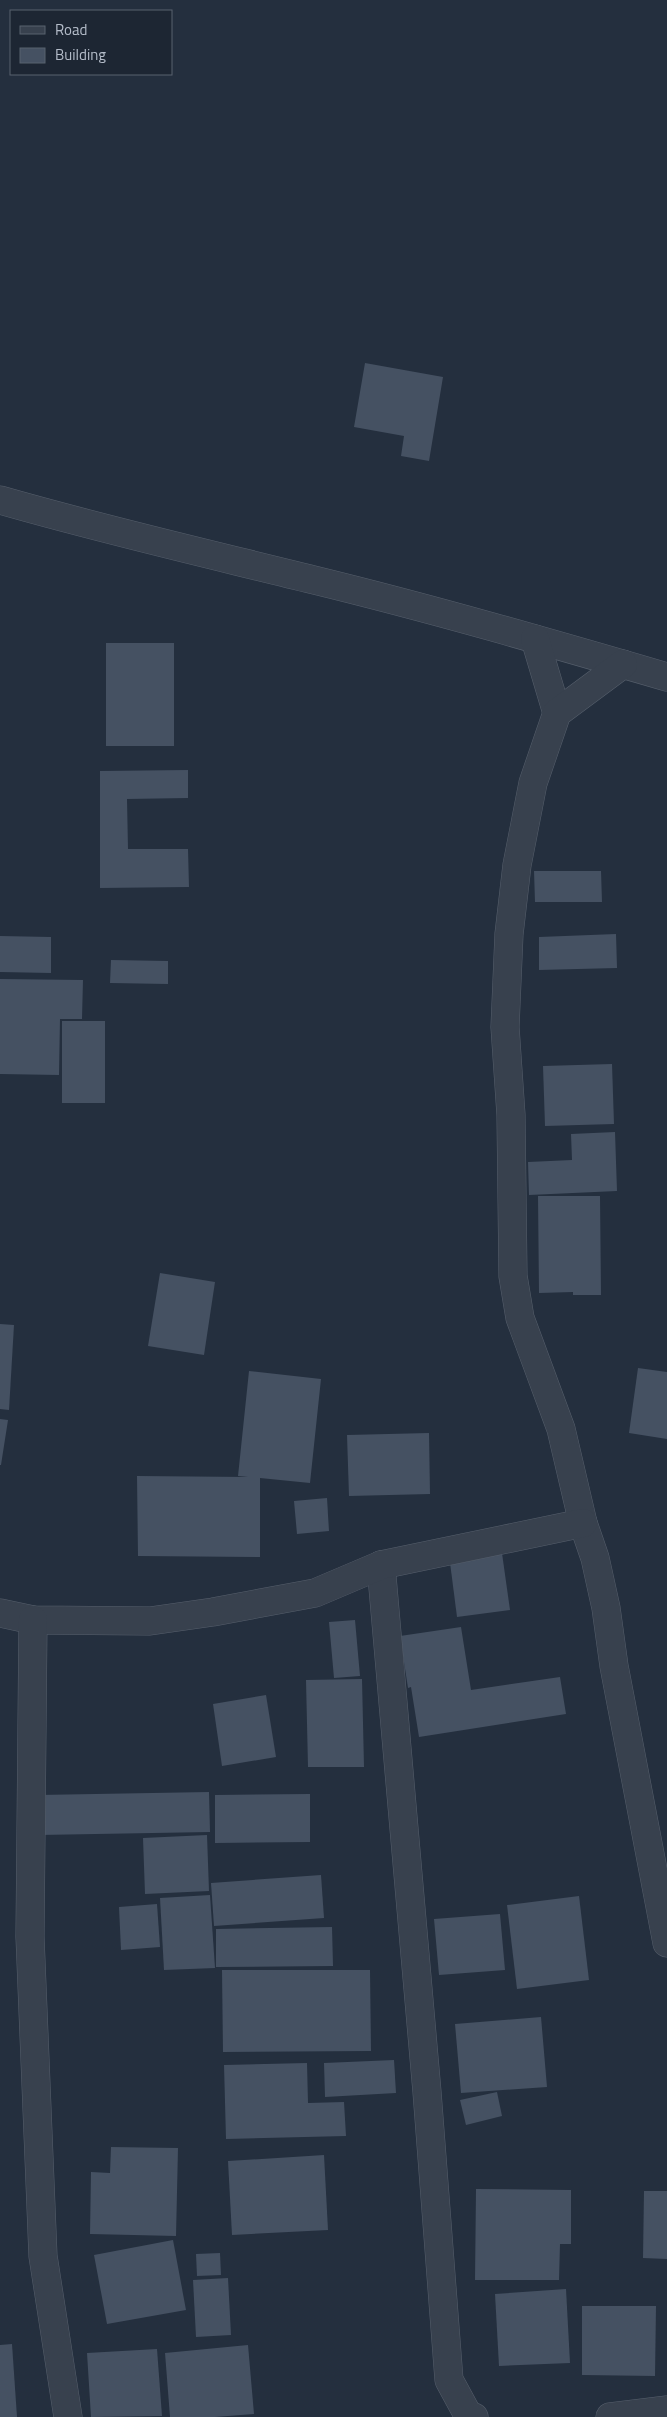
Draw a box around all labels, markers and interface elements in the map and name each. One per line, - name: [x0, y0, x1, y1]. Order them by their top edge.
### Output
- legend: [10, 10, 172, 75]
- text: Road: [55, 18, 87, 41]
- text: Building: [55, 43, 106, 66]

